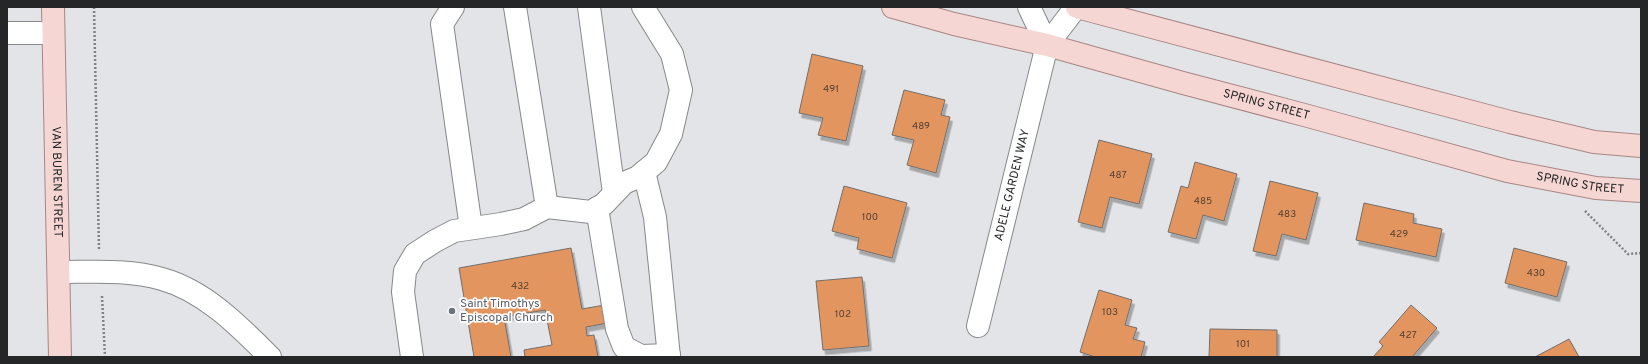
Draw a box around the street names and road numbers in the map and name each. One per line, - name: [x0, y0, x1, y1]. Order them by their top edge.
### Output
- street label: SPRING STREET: [1221, 86, 1311, 124]
- street label: VAN BUREN STREET: [47, 126, 66, 238]
- street label: ADELE GARDEN WAY: [991, 127, 1034, 243]
- street label: SPRING STREET: [1535, 169, 1625, 198]

